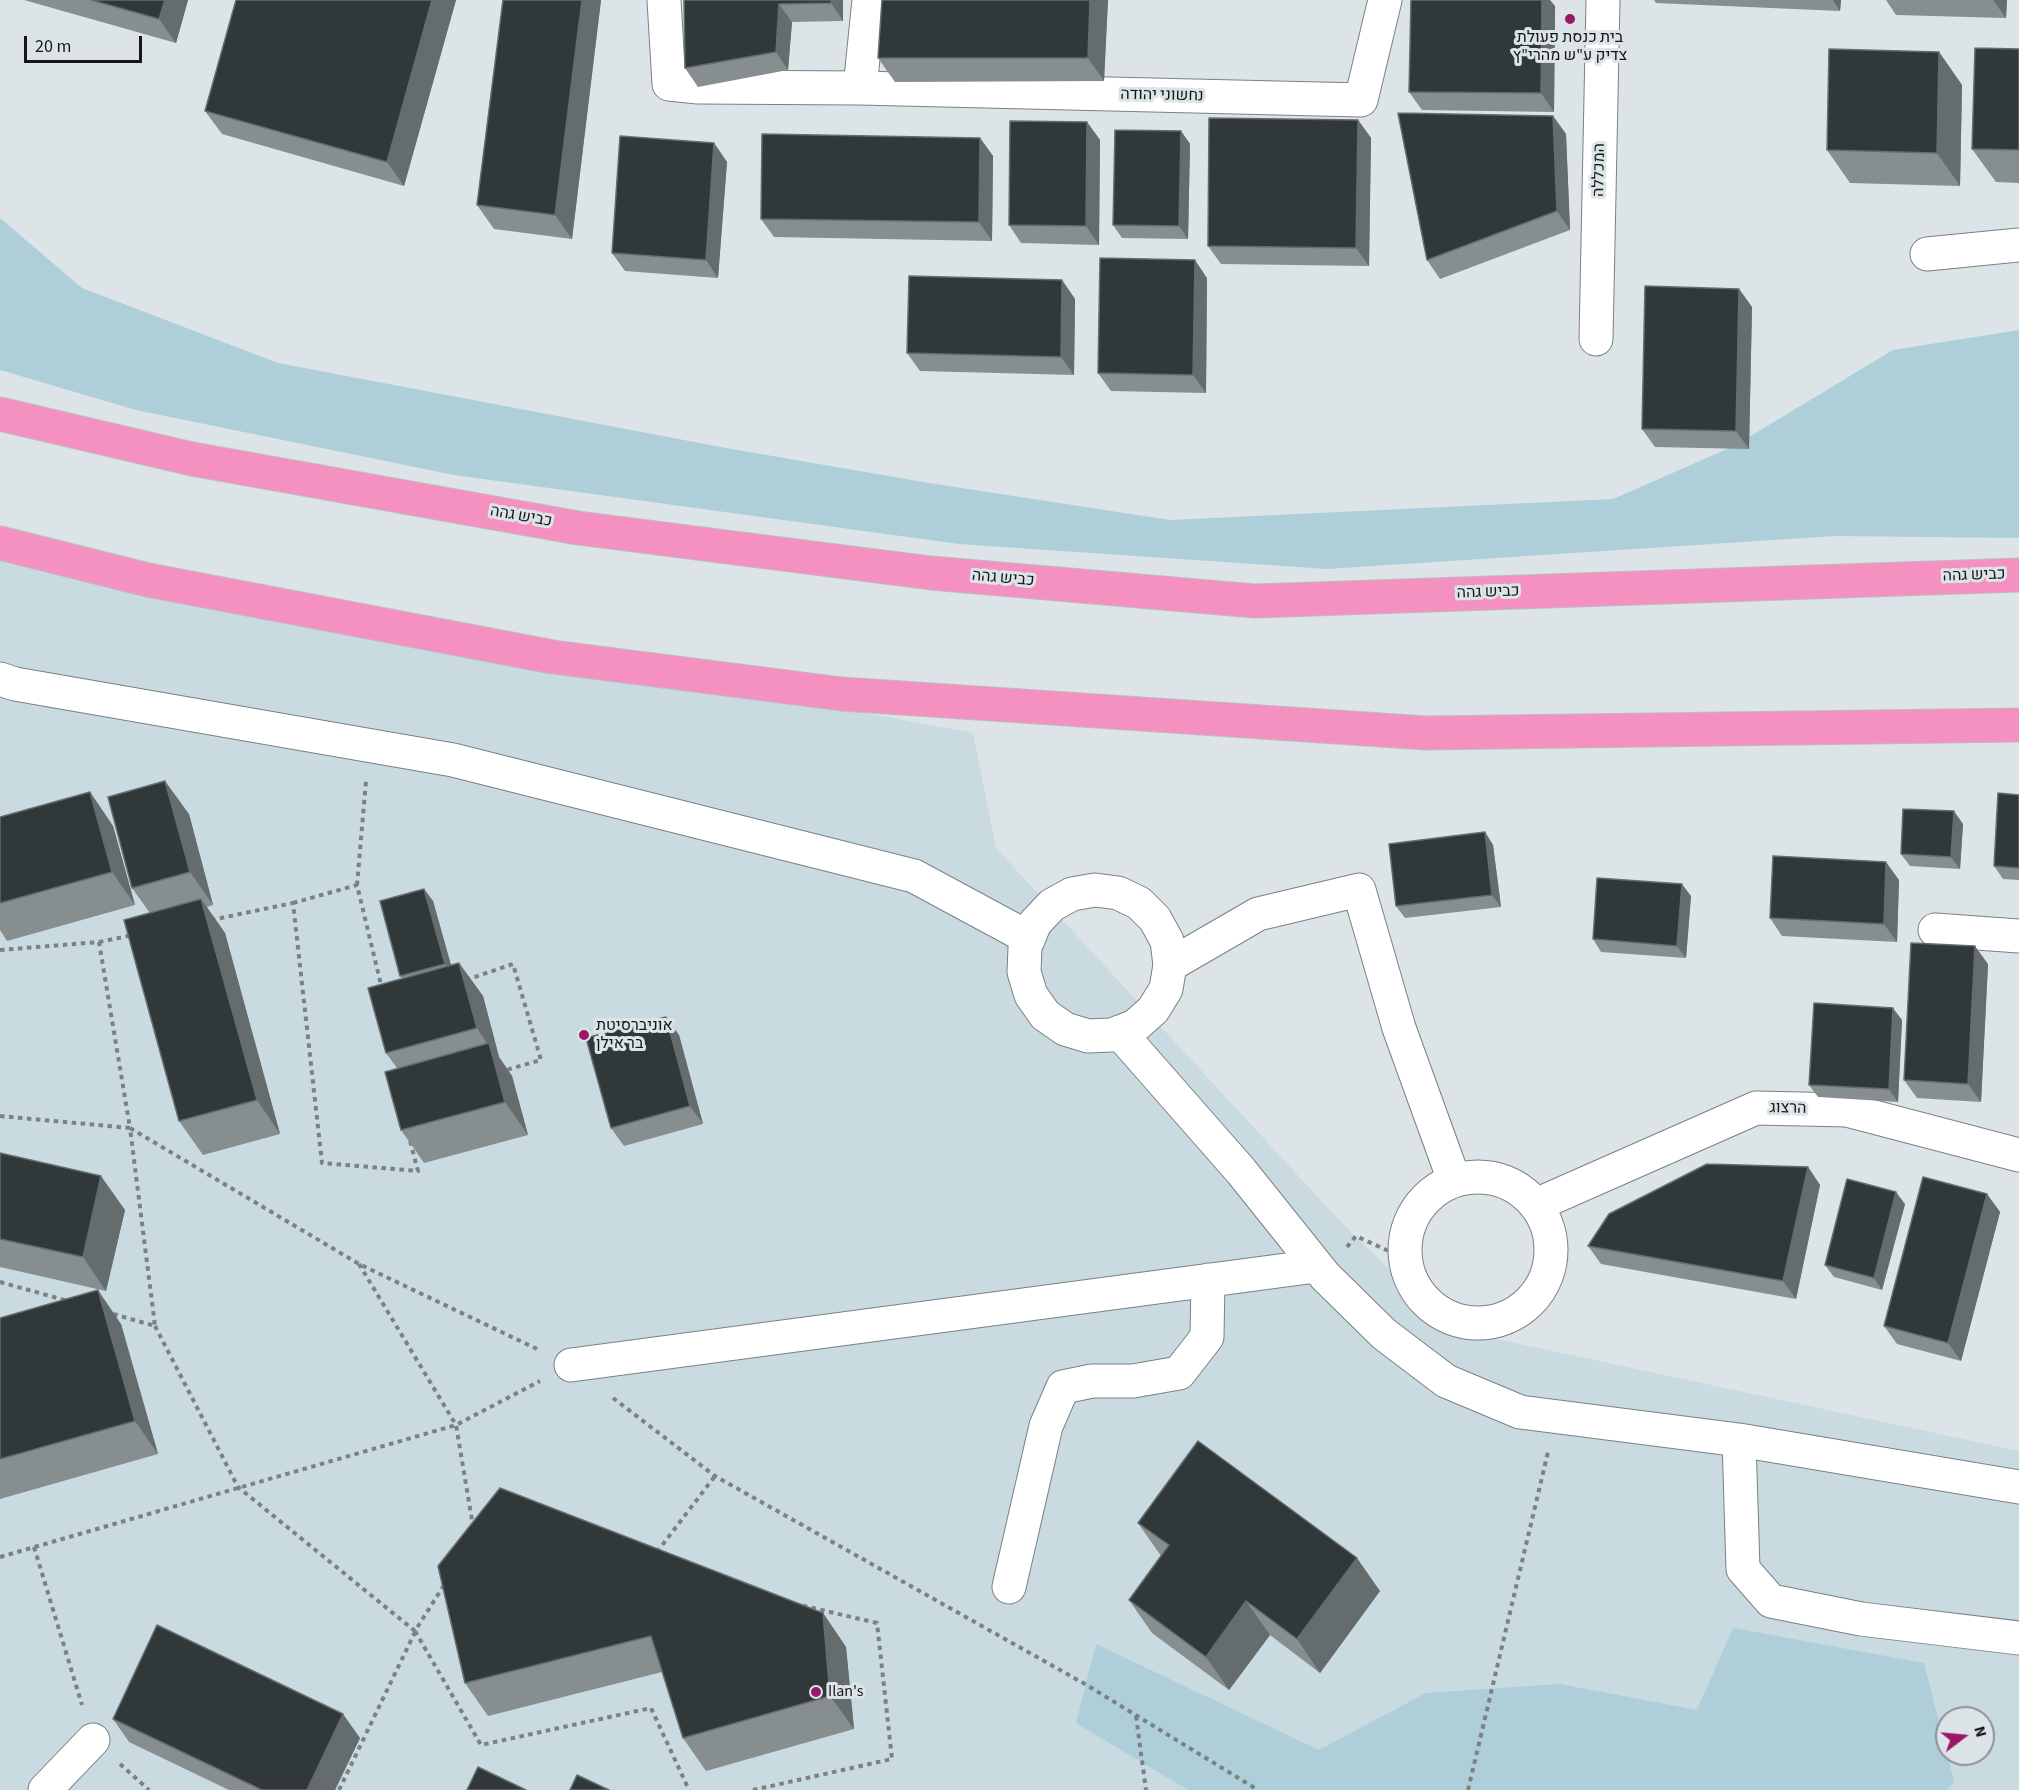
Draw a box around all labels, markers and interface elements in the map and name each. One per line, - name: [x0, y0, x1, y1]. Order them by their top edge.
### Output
- marker: בית כנסת פעולת צדיק ע"ש מהרי"ץ: [1563, 12, 1577, 26]
- scale bar: [27, 24, 146, 62]
- place label: בית כנסת פעולת צדיק ע"ש מהרי"ץ: [1513, 28, 1627, 66]
- text: 20 m: [35, 34, 71, 59]
- street label: נחשוני יהודה: [1120, 86, 1204, 106]
- street label: המכללה: [1590, 143, 1610, 197]
- street label: כביש גהה: [488, 502, 554, 532]
- street label: כביש גהה: [1942, 565, 2006, 587]
- street label: כביש גהה: [971, 567, 1035, 591]
- street label: כביש גהה: [1456, 582, 1520, 604]
- place label: אוניברסיטת בר אילן: [596, 1016, 673, 1054]
- marker: אוניברסיטת בר אילן: [577, 1028, 591, 1042]
- street label: הרצוג: [1769, 1099, 1807, 1119]
- place label: Ilan's: [828, 1682, 863, 1702]
- marker: Ilan's: [809, 1685, 823, 1699]
- north arrow: [1935, 1706, 1995, 1766]
- text: N: [1968, 1723, 1992, 1740]

